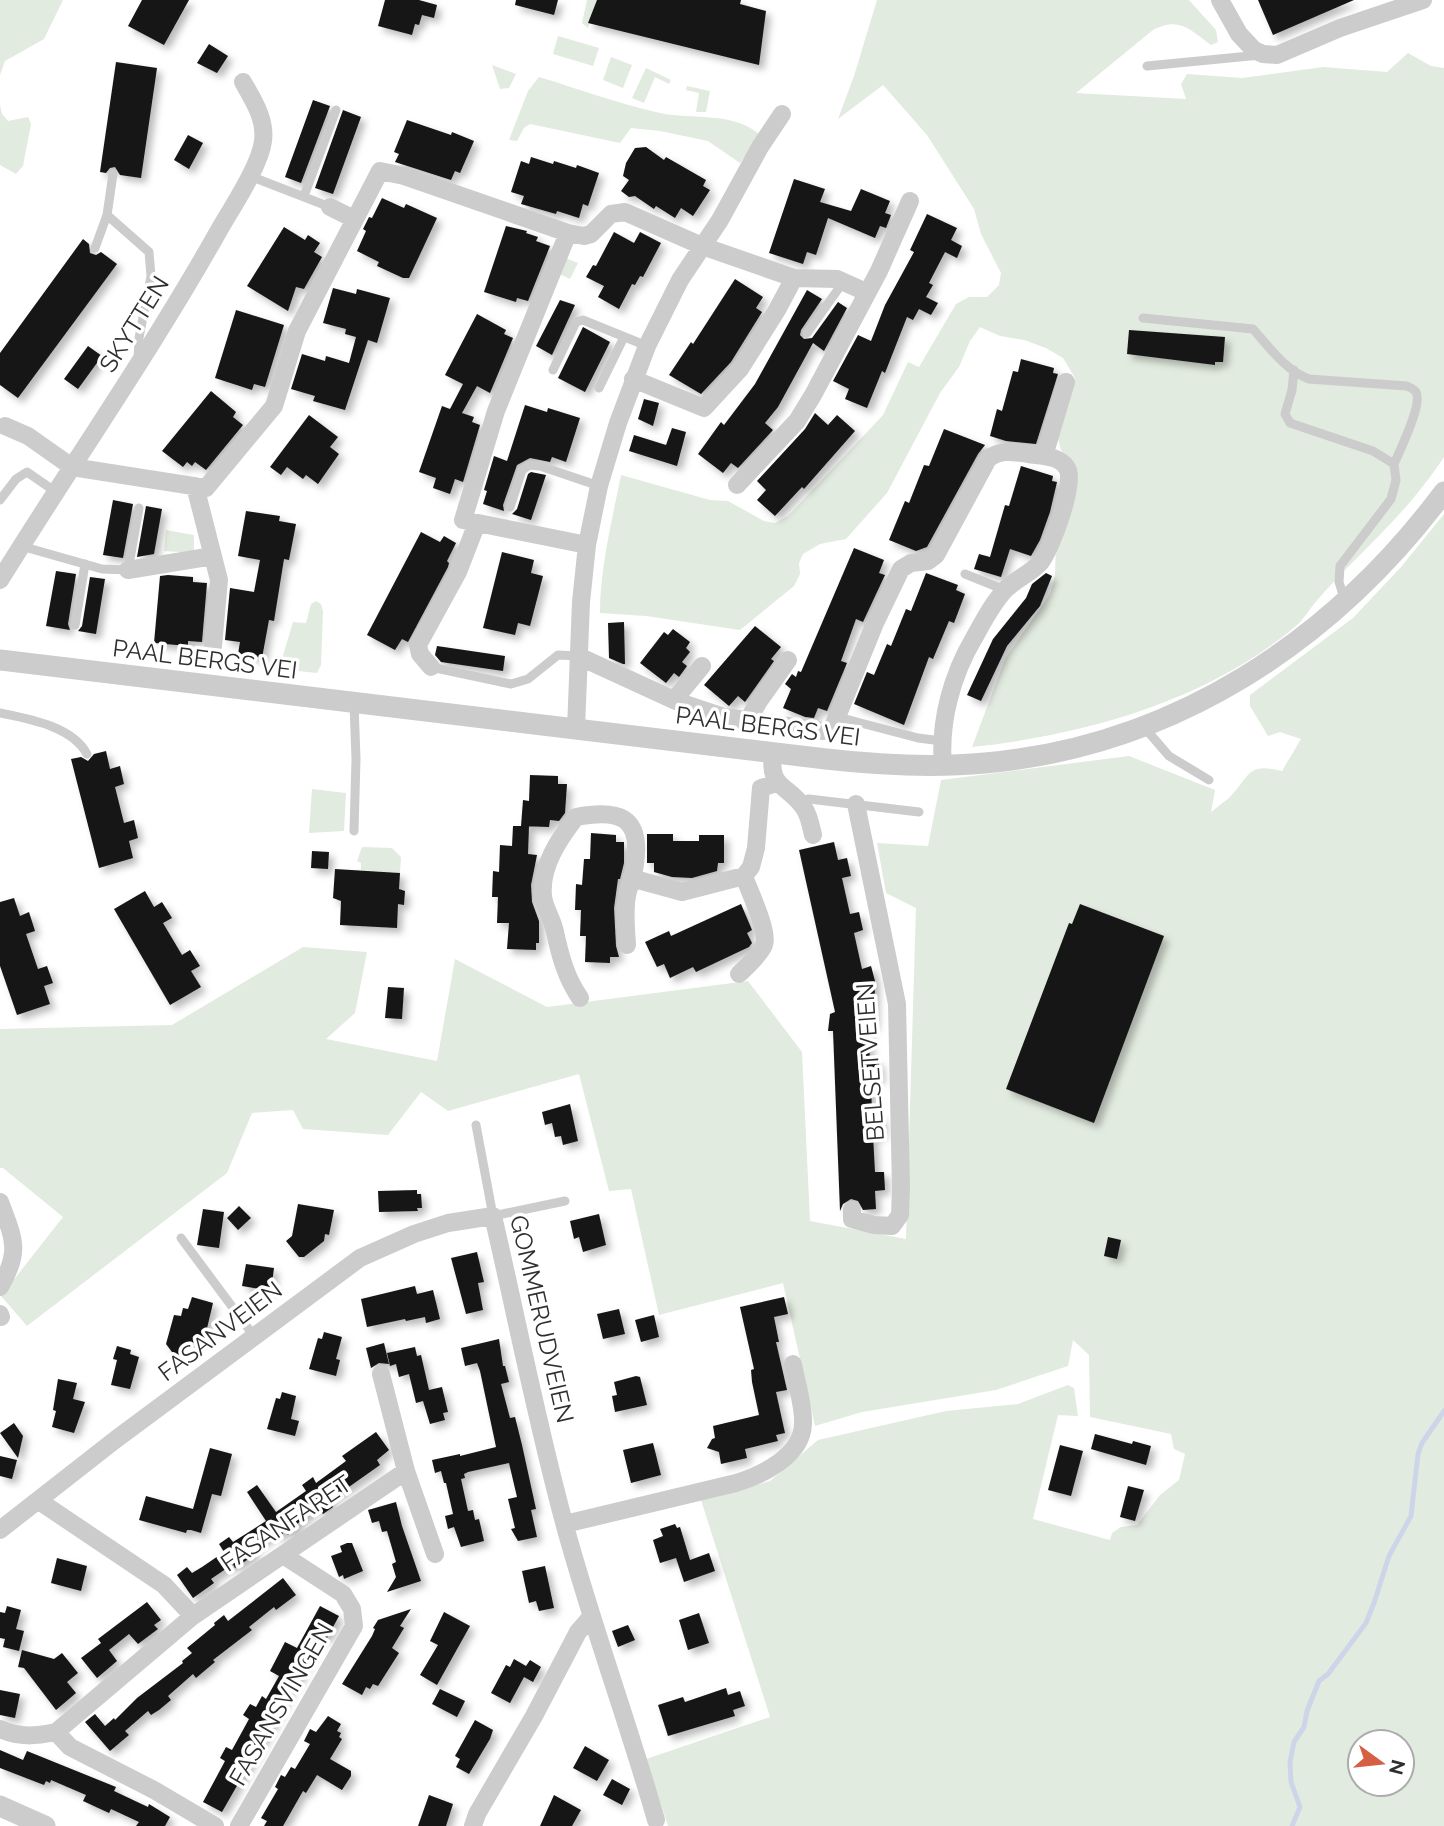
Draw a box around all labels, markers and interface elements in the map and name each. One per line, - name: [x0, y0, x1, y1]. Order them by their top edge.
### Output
- street label: SKYTTEN: [93, 270, 175, 378]
- street label: PAAL BERGS VEI: [111, 633, 299, 685]
- street label: PAAL BERGS VEI: [674, 700, 862, 752]
- street label: BELSETVEIEN: [850, 982, 890, 1142]
- street label: GOMMERUDVEIEN: [504, 1212, 580, 1426]
- street label: FASANVEIEN: [152, 1275, 288, 1387]
- street label: FASANFARET: [215, 1468, 357, 1577]
- street label: FASANSVINGEN: [223, 1618, 339, 1790]
- north arrow: [1346, 1728, 1416, 1798]
- text: N: [1385, 1758, 1410, 1777]

